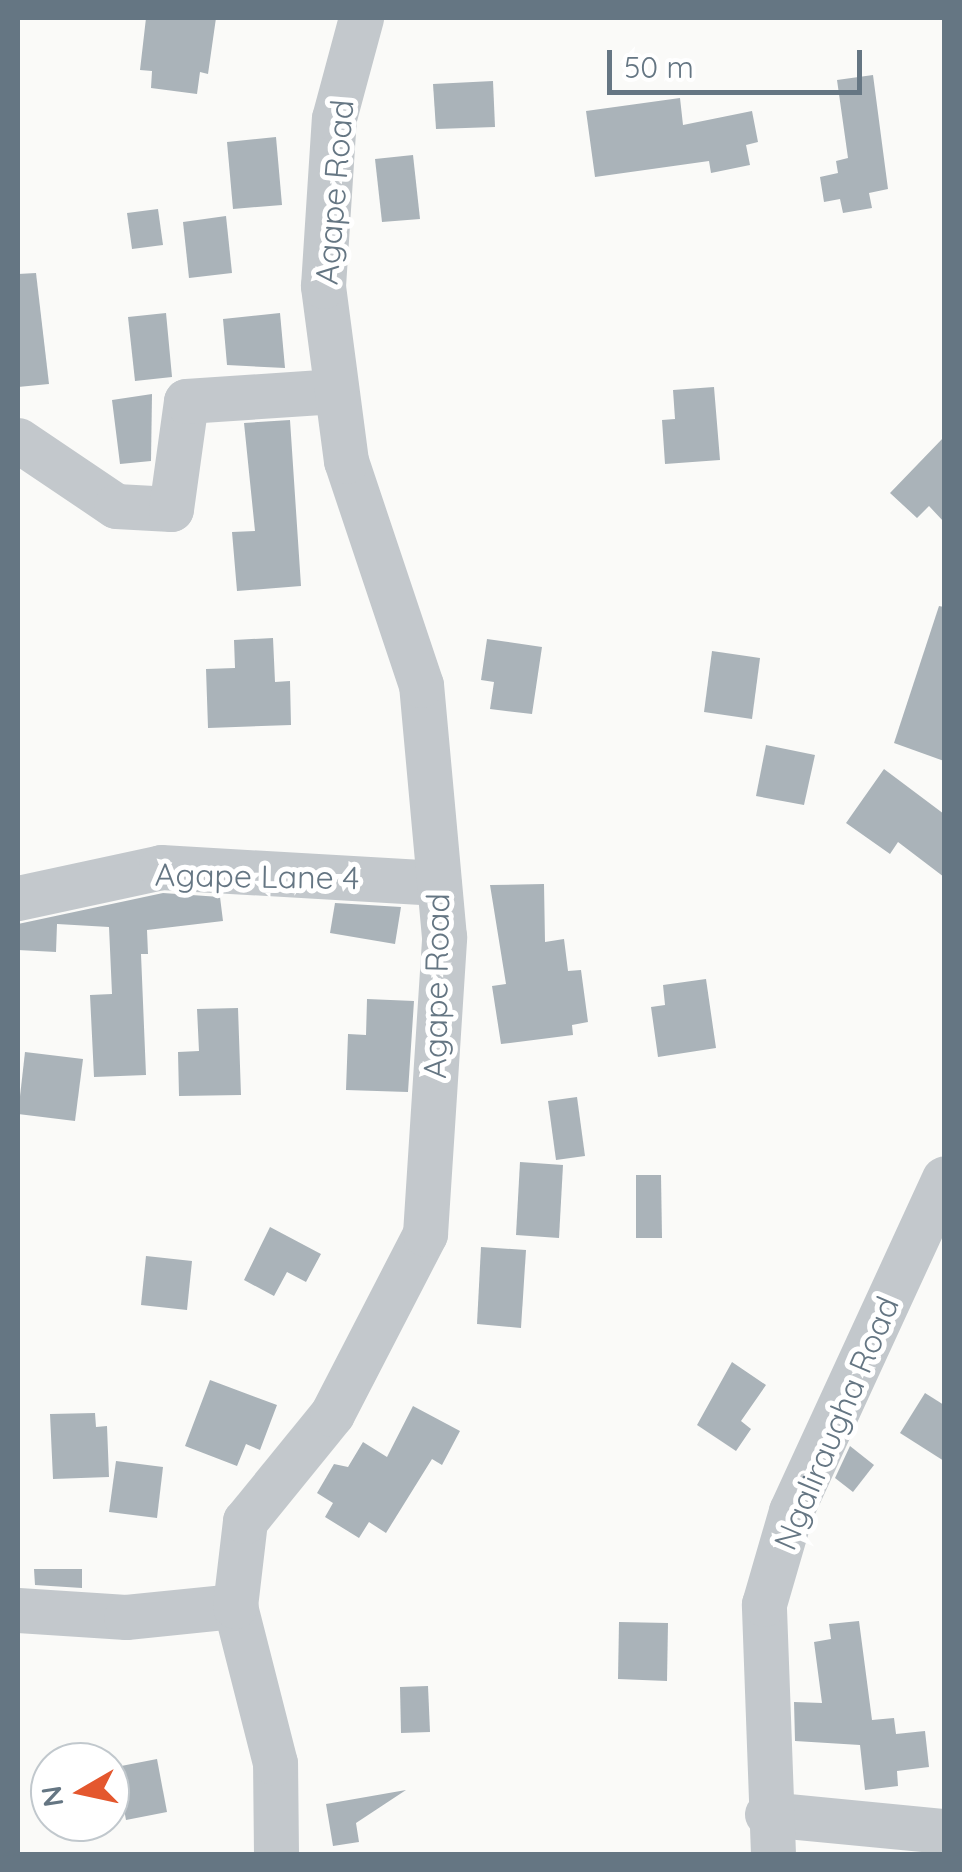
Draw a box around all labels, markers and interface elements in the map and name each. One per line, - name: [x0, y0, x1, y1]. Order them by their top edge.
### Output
- scale bar: [612, 30, 867, 92]
- text: 50 m: [624, 48, 694, 86]
- street label: Agape Road: [307, 98, 361, 286]
- street label: Agape Lane 4: [154, 855, 360, 897]
- street label: Agape Road: [415, 893, 457, 1079]
- street label: Ngaliraugha Road: [765, 1291, 907, 1555]
- north arrow: [30, 1742, 130, 1842]
- text: N: [33, 1784, 71, 1809]

